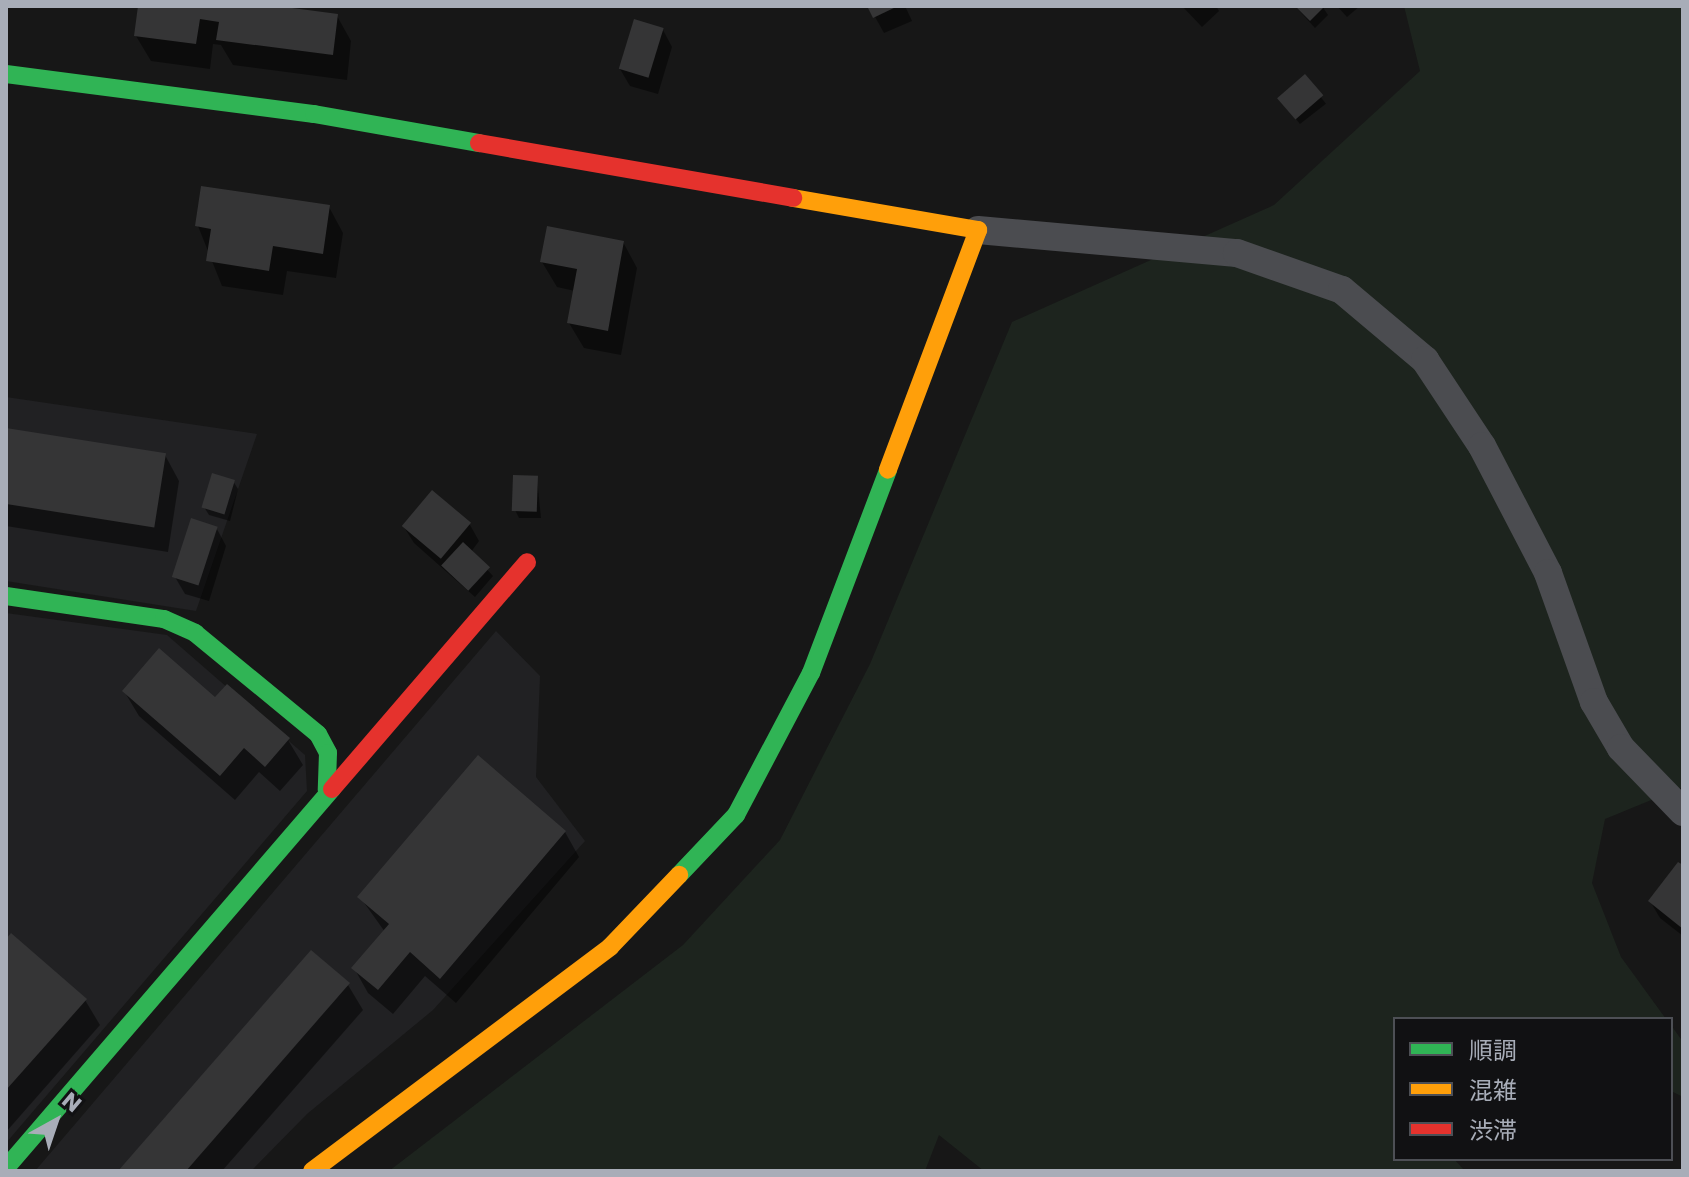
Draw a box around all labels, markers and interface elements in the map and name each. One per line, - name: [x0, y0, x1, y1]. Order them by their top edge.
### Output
- legend: [1393, 1017, 1673, 1161]
- text: 順調: [1469, 1034, 1517, 1067]
- text: 混雑: [1469, 1074, 1517, 1107]
- north arrow: [16, 1081, 96, 1161]
- text: N: [55, 1085, 88, 1119]
- text: 渋滞: [1469, 1114, 1517, 1147]

